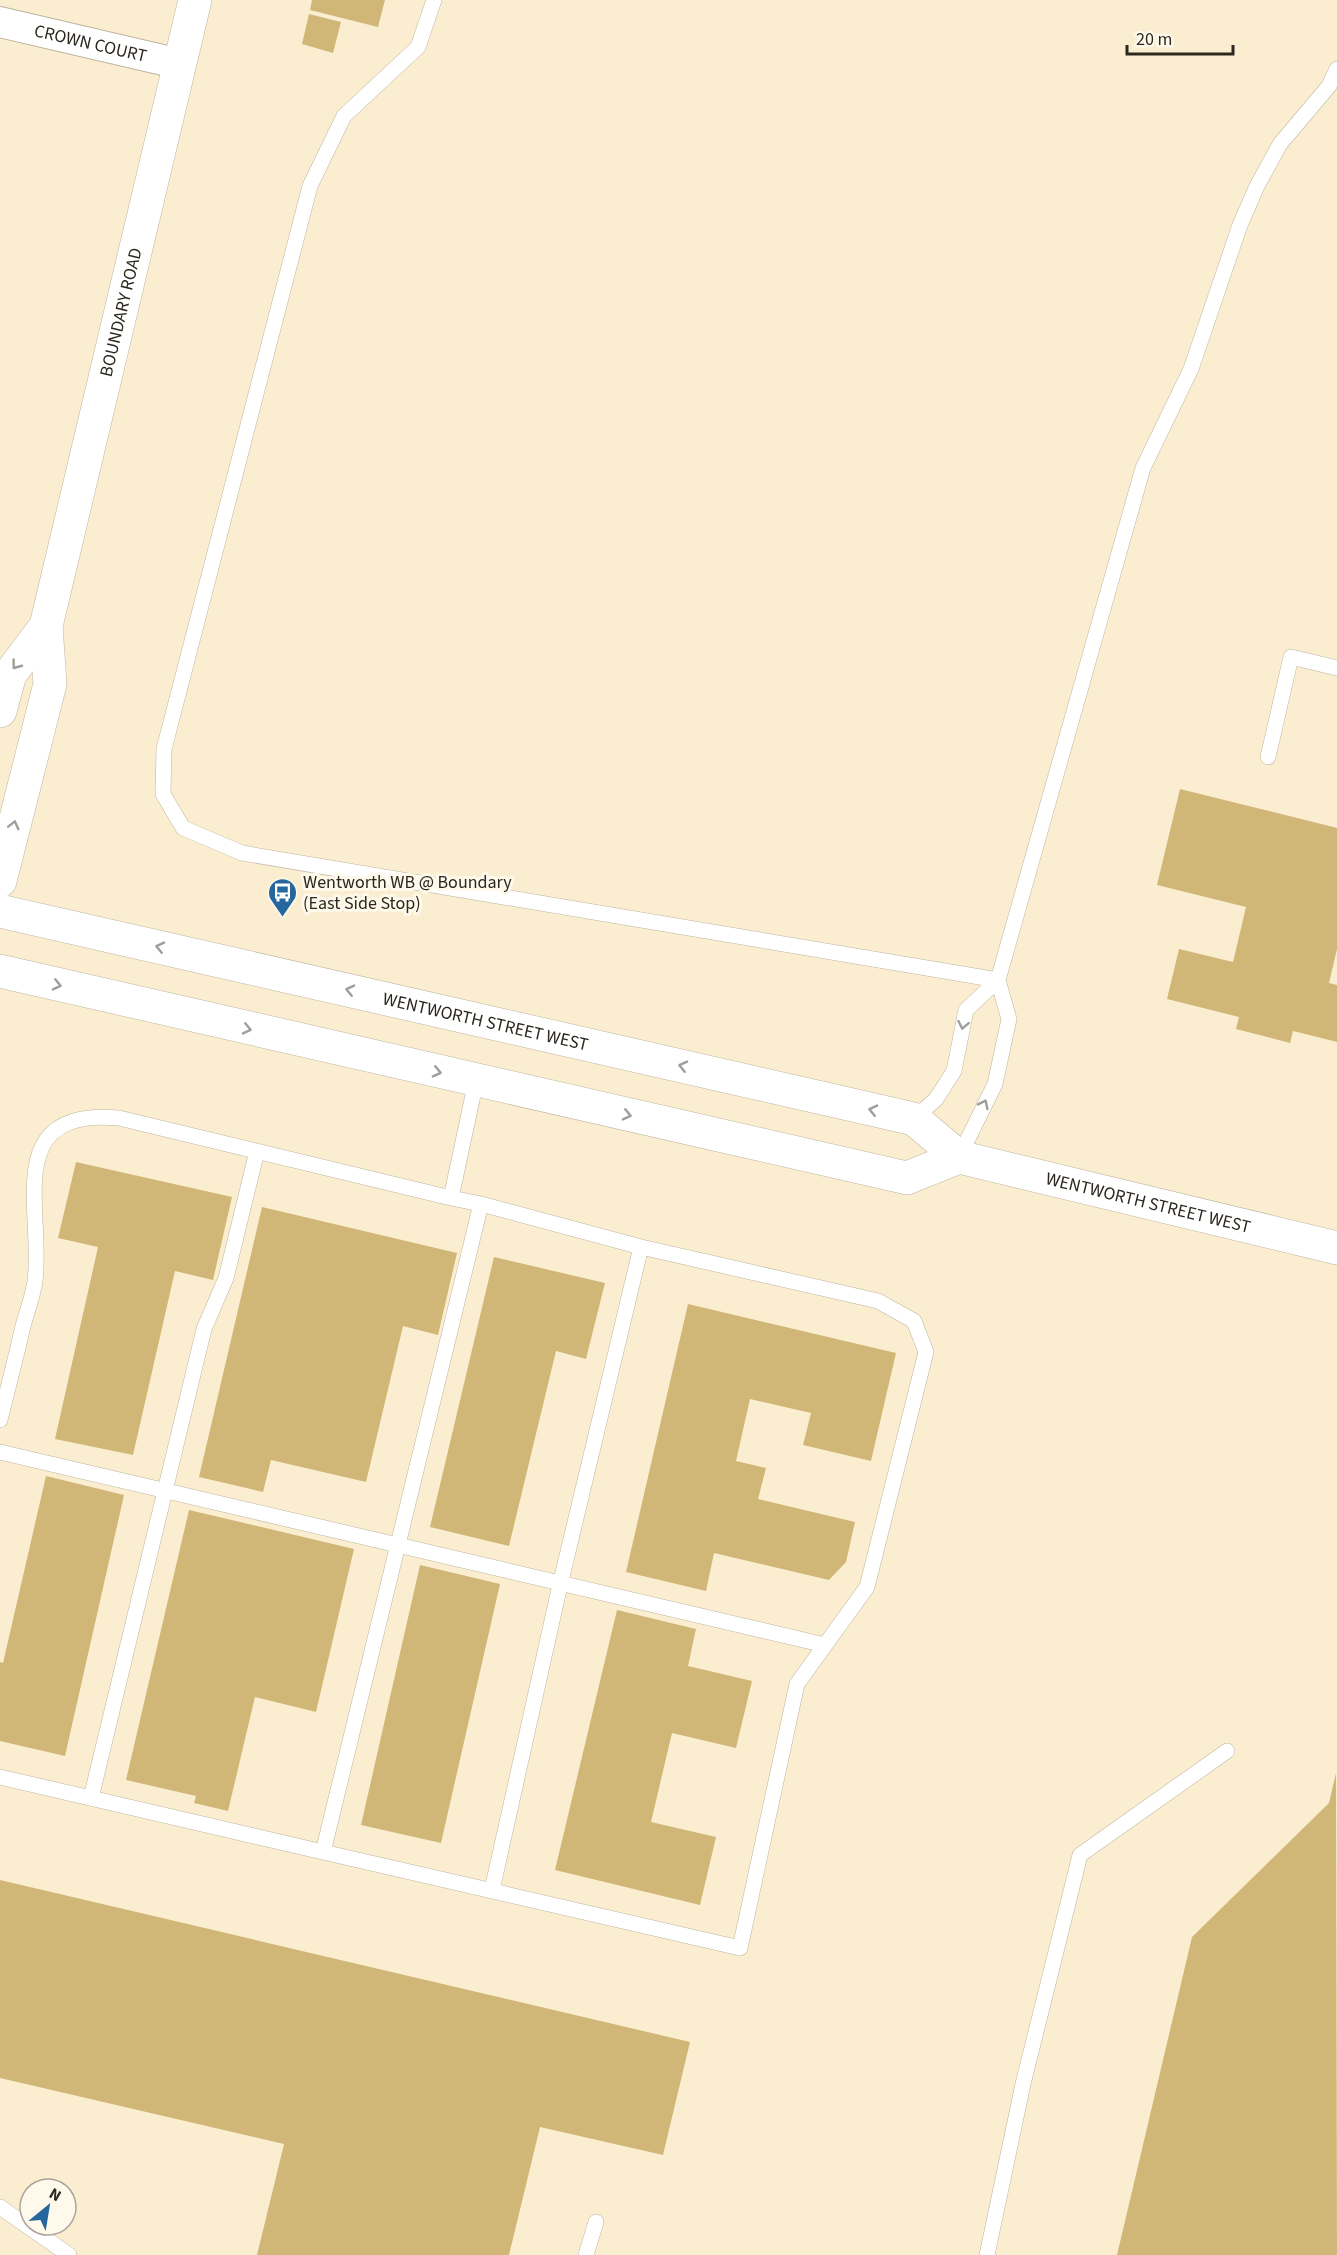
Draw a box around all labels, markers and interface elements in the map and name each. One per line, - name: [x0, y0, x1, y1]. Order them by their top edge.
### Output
- street label: CROWN COURT: [32, 18, 150, 69]
- scale bar: [1127, 18, 1234, 56]
- text: 20 m: [1136, 27, 1172, 52]
- street label: BOUNDARY ROAD: [94, 245, 149, 379]
- one-way arrow: [12, 659, 23, 670]
- one-way arrow: [7, 820, 20, 830]
- place label: Wentworth WB @ Boundary (East Side Stop): [303, 870, 512, 916]
- bus stop icon: Wentworth WB @ Boundary (East Side Stop): [266, 876, 298, 918]
- one-way arrow: [155, 941, 165, 954]
- one-way arrow: [52, 977, 62, 990]
- one-way arrow: [345, 985, 355, 998]
- street label: WENTWORTH STREET WEST: [380, 987, 591, 1058]
- one-way arrow: [957, 1020, 970, 1030]
- one-way arrow: [242, 1021, 252, 1034]
- one-way arrow: [678, 1061, 688, 1074]
- one-way arrow: [432, 1065, 442, 1078]
- one-way arrow: [977, 1100, 989, 1111]
- one-way arrow: [869, 1104, 879, 1117]
- one-way arrow: [622, 1108, 632, 1121]
- street label: WENTWORTH STREET WEST: [1043, 1166, 1254, 1240]
- north arrow: [18, 2177, 78, 2237]
- text: N: [45, 2183, 65, 2207]

